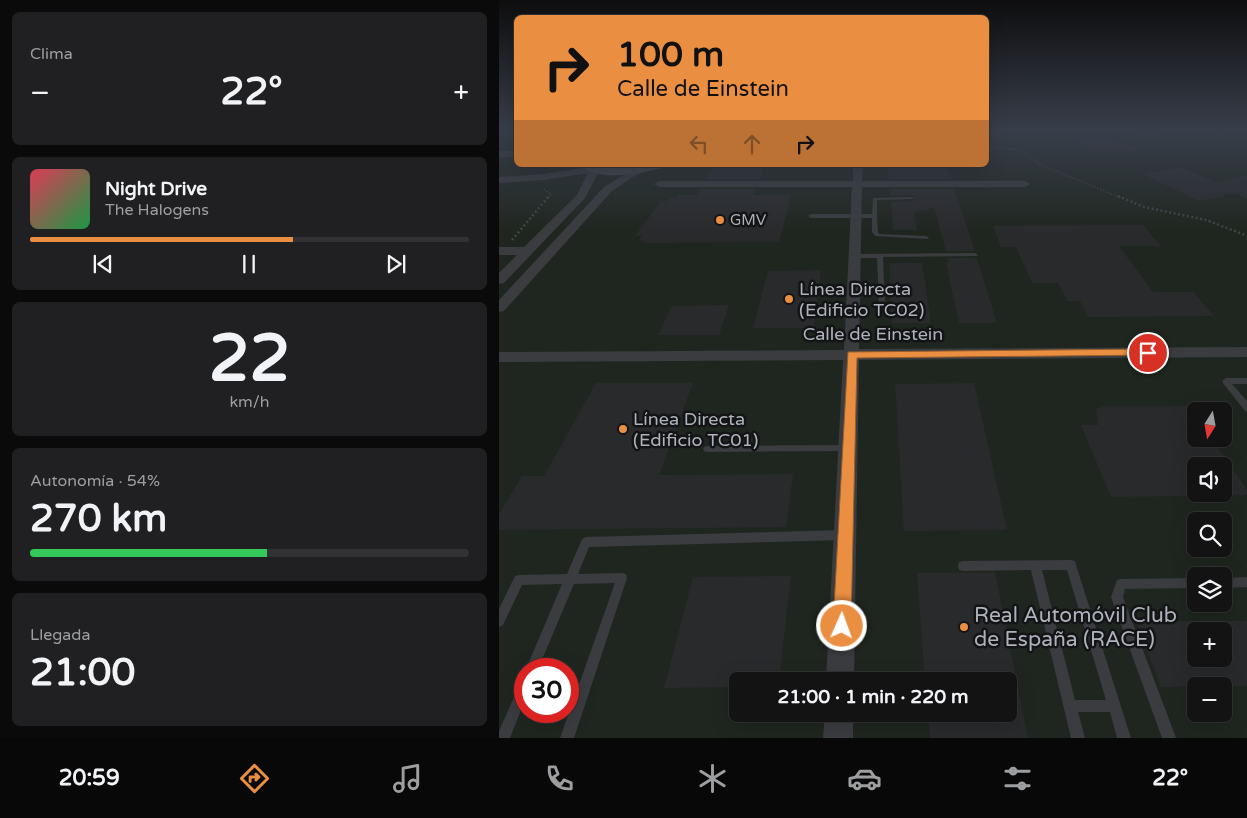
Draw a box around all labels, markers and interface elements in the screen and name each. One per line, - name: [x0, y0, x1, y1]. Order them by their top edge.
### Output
- text: 100 m: [617, 34, 724, 76]
- icon: right: [534, 35, 599, 100]
- text: Clima: [30, 44, 73, 64]
- text: 22°: [221, 69, 283, 115]
- text: −: [30, 76, 50, 110]
- text: +: [453, 76, 469, 110]
- text: Calle de Einstein: [617, 76, 789, 102]
- icon: left: [685, 130, 713, 158]
- icon: ahead: [738, 130, 766, 158]
- icon: right: [791, 130, 819, 158]
- text: Night Drive: [105, 178, 207, 200]
- text: The Halogens: [105, 200, 209, 220]
- place label: GMV: [730, 211, 767, 229]
- marker: GMV: [714, 214, 726, 226]
- icon: previous: [89, 250, 117, 278]
- icon: pause: [235, 250, 263, 278]
- icon: next: [382, 250, 410, 278]
- place label: Línea Directa (Edificio TC02): [799, 278, 924, 321]
- marker: Línea Directa (Edificio TC02): [783, 293, 795, 305]
- text: 22: [209, 320, 290, 399]
- street label: Calle de Einstein: [803, 323, 943, 345]
- pin: [1127, 332, 1169, 374]
- icon: arrive: [1134, 339, 1162, 367]
- text: km/h: [229, 392, 270, 412]
- north arrow: [1187, 402, 1231, 448]
- map controls: [1187, 402, 1232, 722]
- place label: Línea Directa (Edificio TC01): [633, 408, 758, 451]
- marker: Línea Directa (Edificio TC01): [617, 423, 629, 435]
- button: sound: [1187, 457, 1232, 502]
- text: Autonomía · 54%: [30, 471, 160, 491]
- text: 270 km: [30, 496, 167, 542]
- button: search: [1187, 512, 1232, 557]
- button: layers: [1187, 567, 1232, 612]
- position arrow: [815, 599, 867, 651]
- place label: Real Automóvil Club de España (RACE): [974, 603, 1177, 652]
- marker: Real Automóvil Club de España (RACE): [958, 621, 970, 633]
- button: +: [1187, 622, 1232, 667]
- text: Llegada: [30, 625, 90, 645]
- text: 21:00: [30, 650, 135, 696]
- speed limit sign: 30: [514, 658, 579, 723]
- button: −: [1187, 677, 1232, 722]
- text: 21:00 · 1 min · 220 m: [777, 686, 969, 708]
- icon: directions: [237, 761, 272, 796]
- icon: music: [390, 761, 425, 796]
- icon: phone: [542, 761, 577, 796]
- icon: climate: [695, 761, 730, 796]
- icon: car: [847, 761, 882, 796]
- icon: filters: [1000, 761, 1035, 796]
- text: 20:59: [59, 765, 120, 791]
- text: 22°: [1152, 765, 1188, 791]

